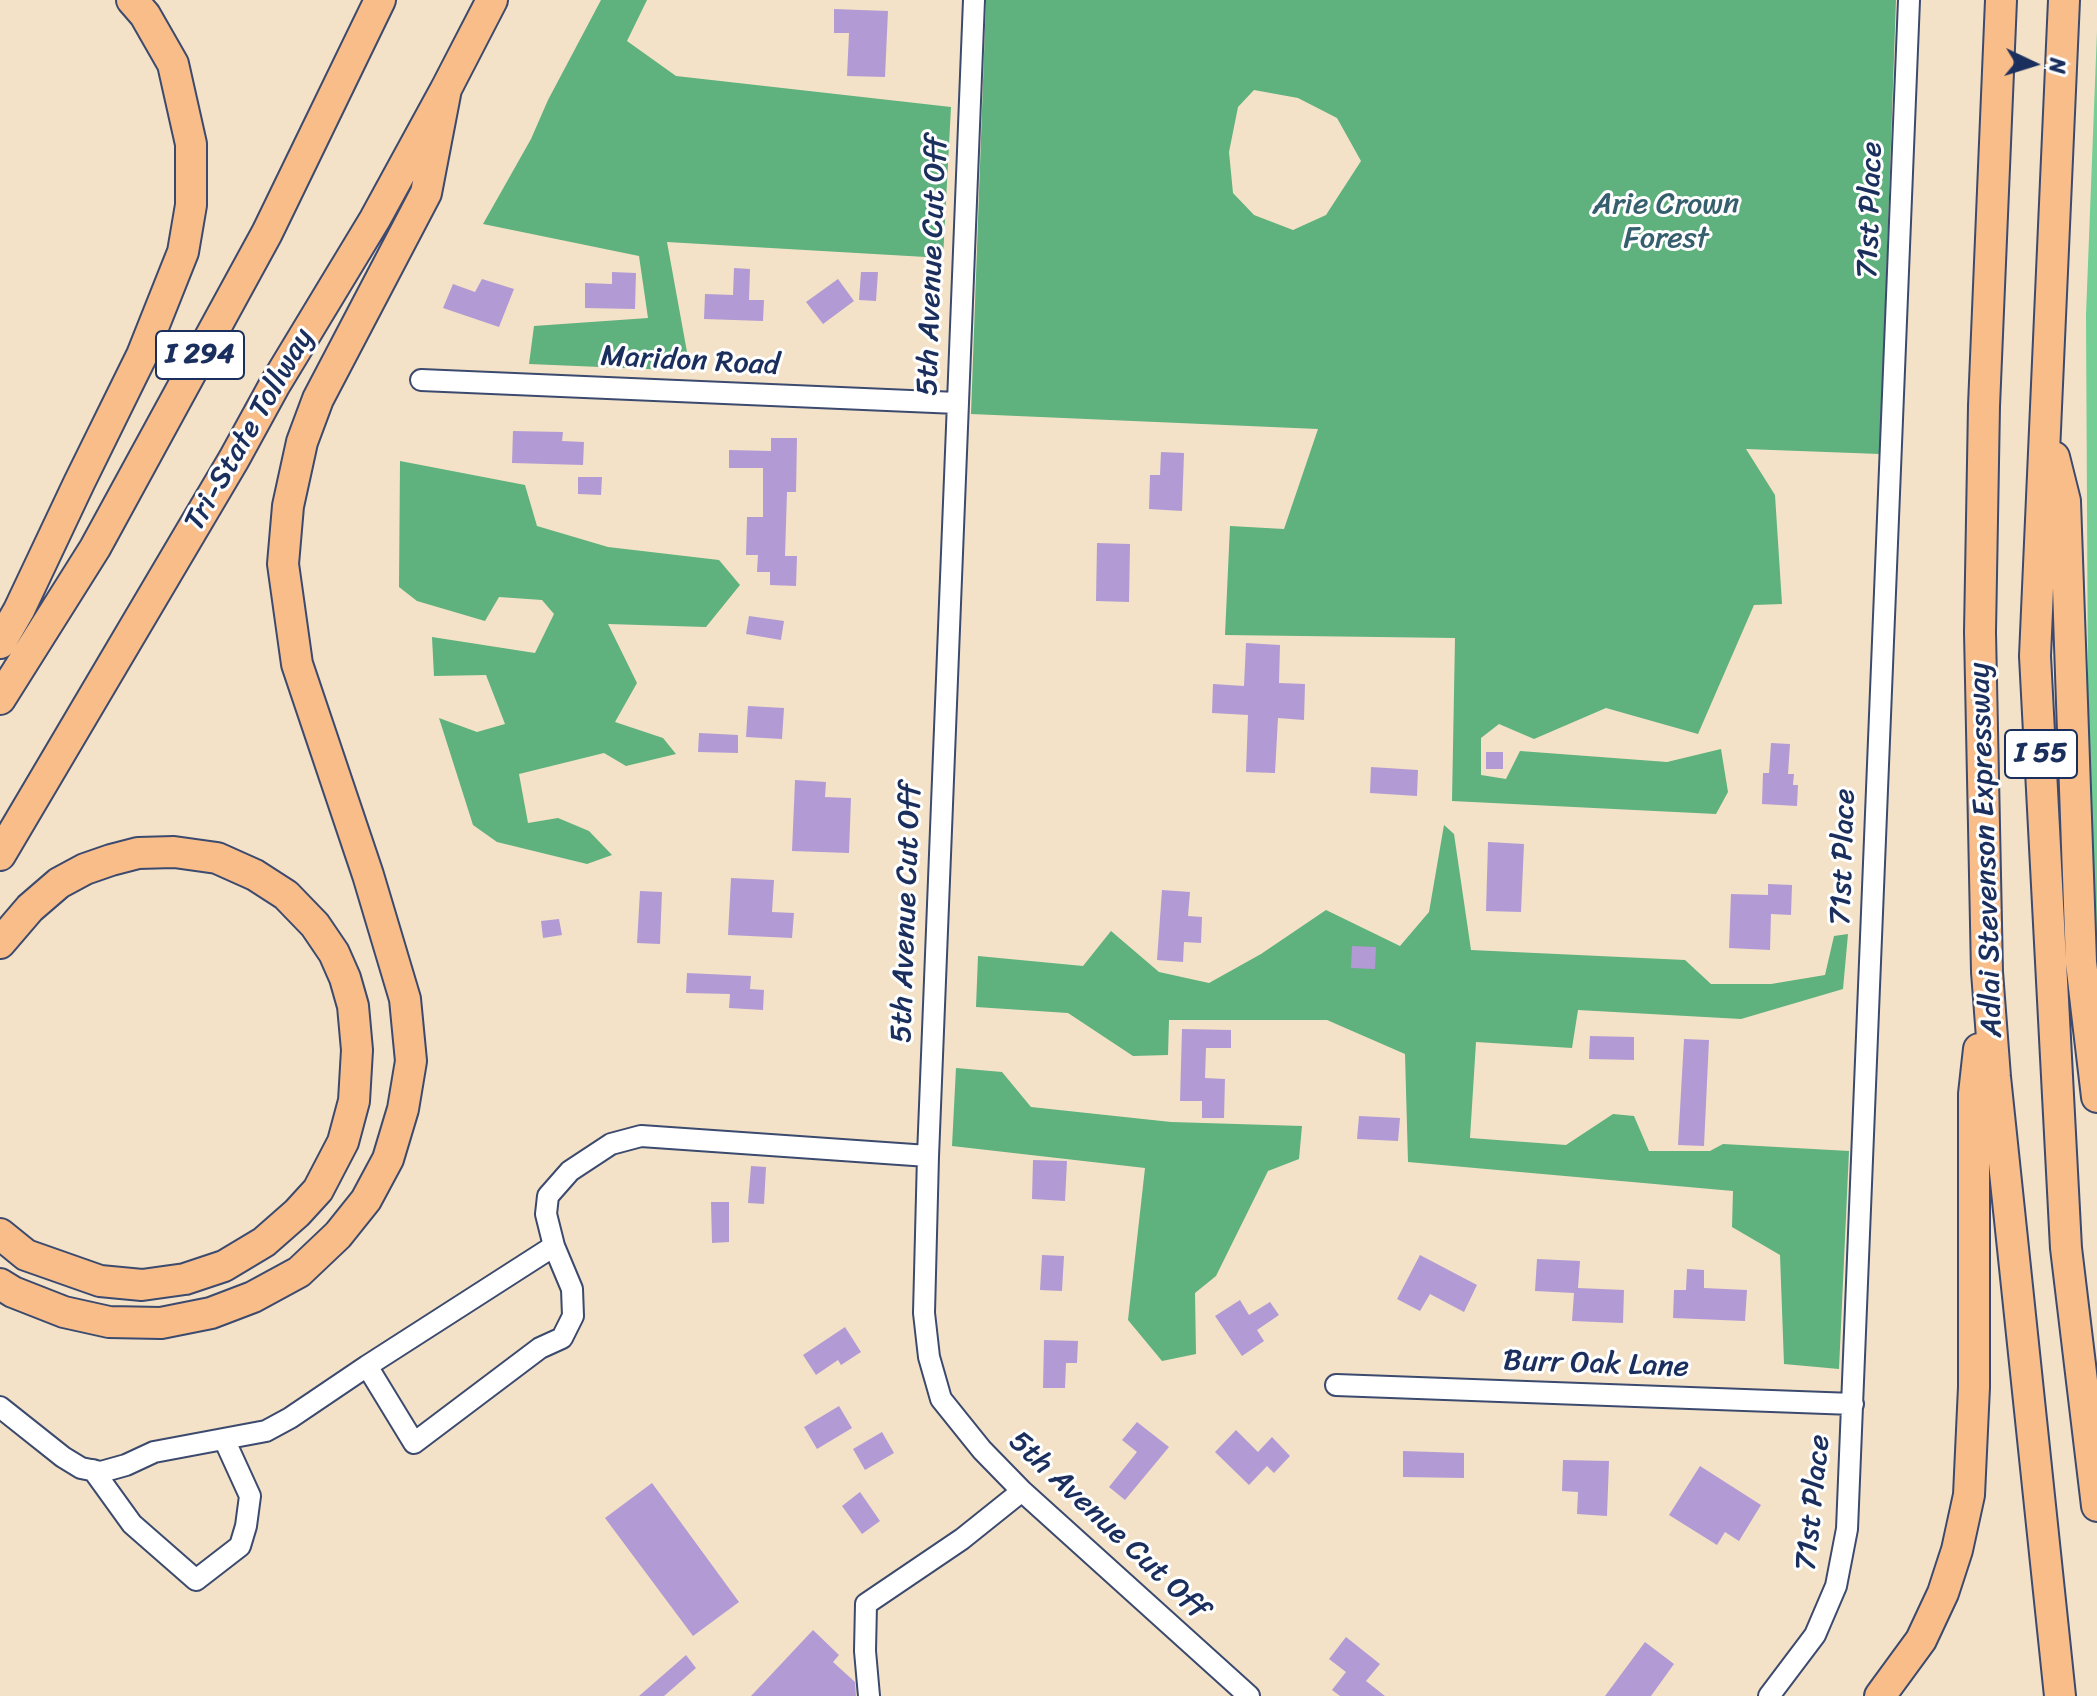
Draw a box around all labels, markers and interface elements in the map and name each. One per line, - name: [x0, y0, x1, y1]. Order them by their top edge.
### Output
- north arrow: [1993, 24, 2073, 104]
- text: N: [2037, 57, 2077, 75]
- street label: 5th Avenue Cut Off: [910, 135, 956, 397]
- street label: 71st Place: [1851, 141, 1891, 279]
- park label: Arie Crown Forest: [1593, 187, 1739, 258]
- street label: Tri-State Tollway: [178, 322, 322, 538]
- road number: I 294: [156, 331, 244, 379]
- street label: Maridon Road: [600, 339, 780, 385]
- street label: Adlai Stevenson Expressway: [1962, 662, 2012, 1038]
- road number: I 55: [2005, 730, 2077, 778]
- street label: 5th Avenue Cut Off: [884, 782, 930, 1044]
- street label: 71st Place: [1824, 788, 1864, 926]
- street label: Burr Oak Lane: [1502, 1344, 1690, 1386]
- street label: 5th Avenue Cut Off: [1001, 1424, 1215, 1628]
- street label: 71st Place: [1789, 1433, 1839, 1573]

